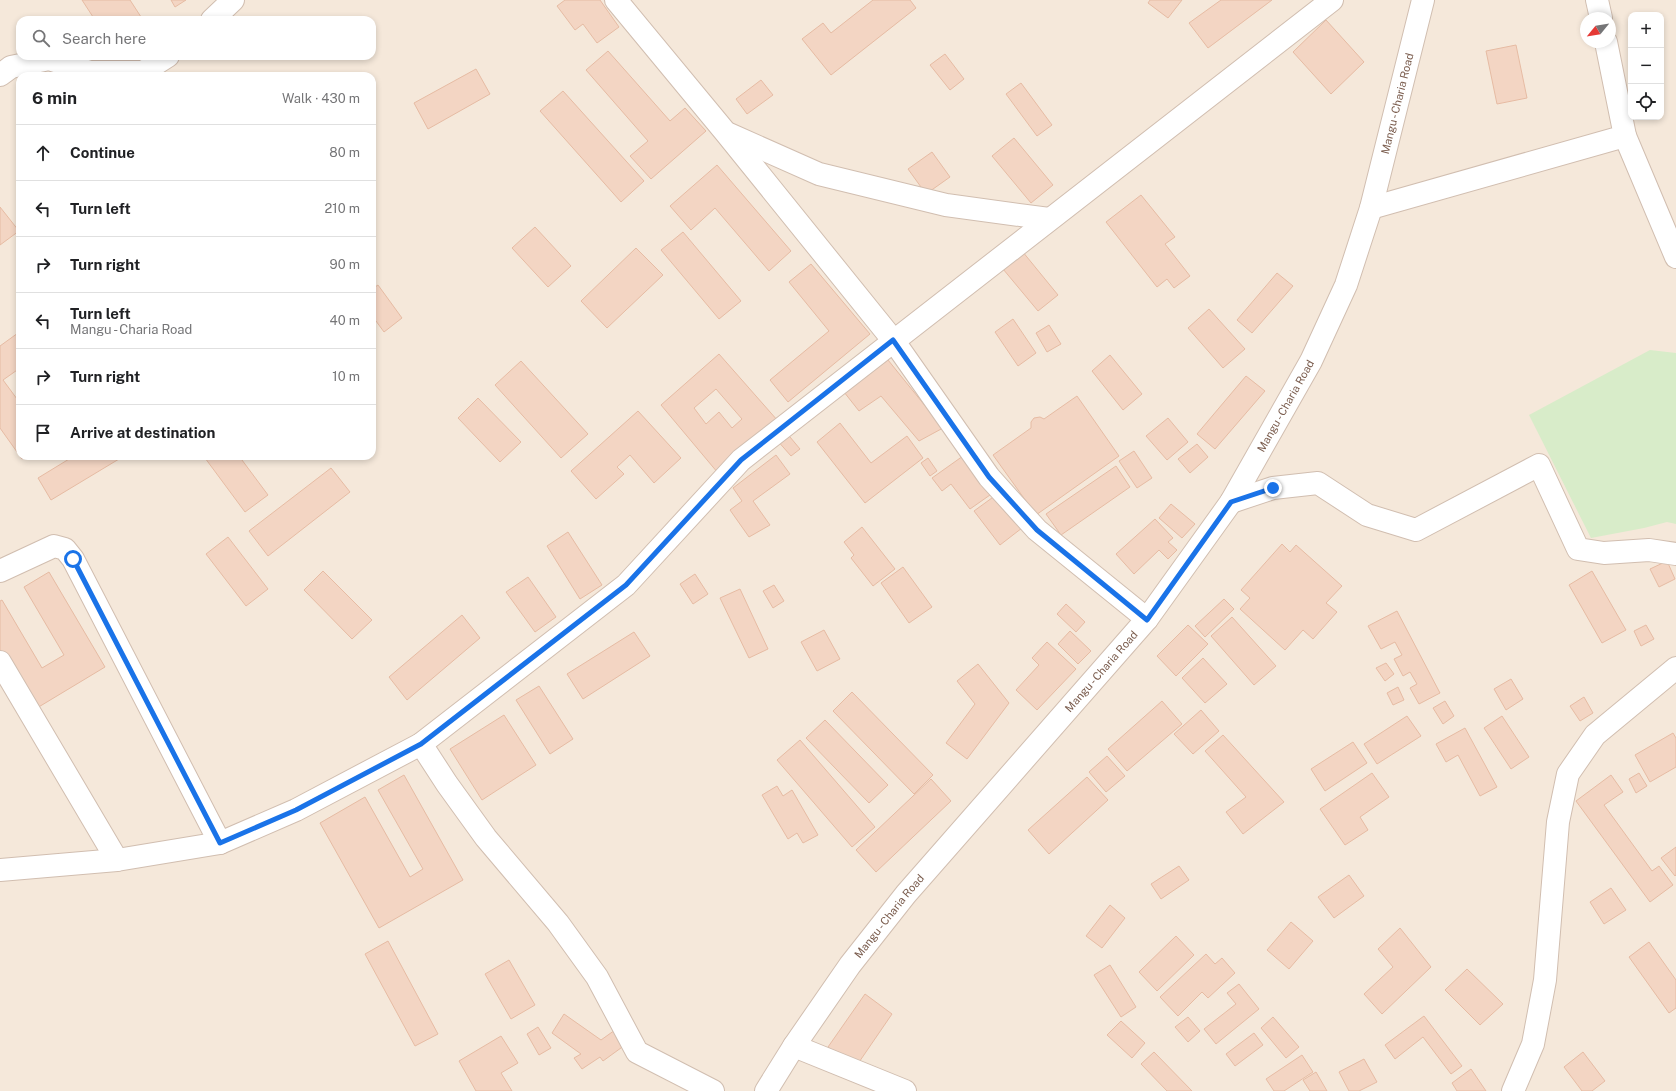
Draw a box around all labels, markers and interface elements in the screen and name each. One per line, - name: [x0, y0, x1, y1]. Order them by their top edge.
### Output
- north arrow: [1580, 12, 1616, 48]
- map controls: [1628, 12, 1664, 120]
- button: +: [1628, 12, 1664, 48]
- search box: [16, 16, 376, 60]
- icon: search: [30, 27, 52, 49]
- text: Search here: [62, 30, 146, 47]
- button: −: [1628, 48, 1664, 84]
- street label: Mangu - Charia Road: [1379, 52, 1416, 155]
- button: locate: [1628, 84, 1664, 120]
- text: 6 min: [32, 88, 77, 108]
- text: Walk · 430 m: [282, 91, 360, 106]
- icon: ahead: [32, 142, 54, 164]
- text: Continue: [70, 144, 135, 161]
- text: 80 m: [329, 145, 360, 160]
- icon: left: [32, 198, 54, 220]
- text: Turn left: [70, 200, 131, 217]
- text: 210 m: [325, 201, 360, 216]
- icon: right: [32, 254, 54, 276]
- text: Turn right: [70, 256, 140, 273]
- text: 90 m: [330, 257, 360, 272]
- text: Turn left: [70, 305, 131, 322]
- icon: left: [32, 310, 54, 332]
- text: 40 m: [329, 313, 360, 328]
- text: Mangu - Charia Road: [70, 322, 192, 337]
- street label: Mangu - Charia Road: [1255, 358, 1316, 454]
- icon: right: [32, 366, 54, 388]
- text: Turn right: [70, 368, 140, 385]
- text: 10 m: [332, 369, 360, 384]
- icon: arrive: [32, 422, 54, 444]
- text: Arrive at destination: [70, 424, 215, 441]
- route end: [1264, 479, 1282, 497]
- route start: [64, 550, 82, 568]
- street label: Mangu - Charia Road: [1062, 628, 1140, 714]
- street label: Mangu - Charia Road: [852, 872, 926, 960]

